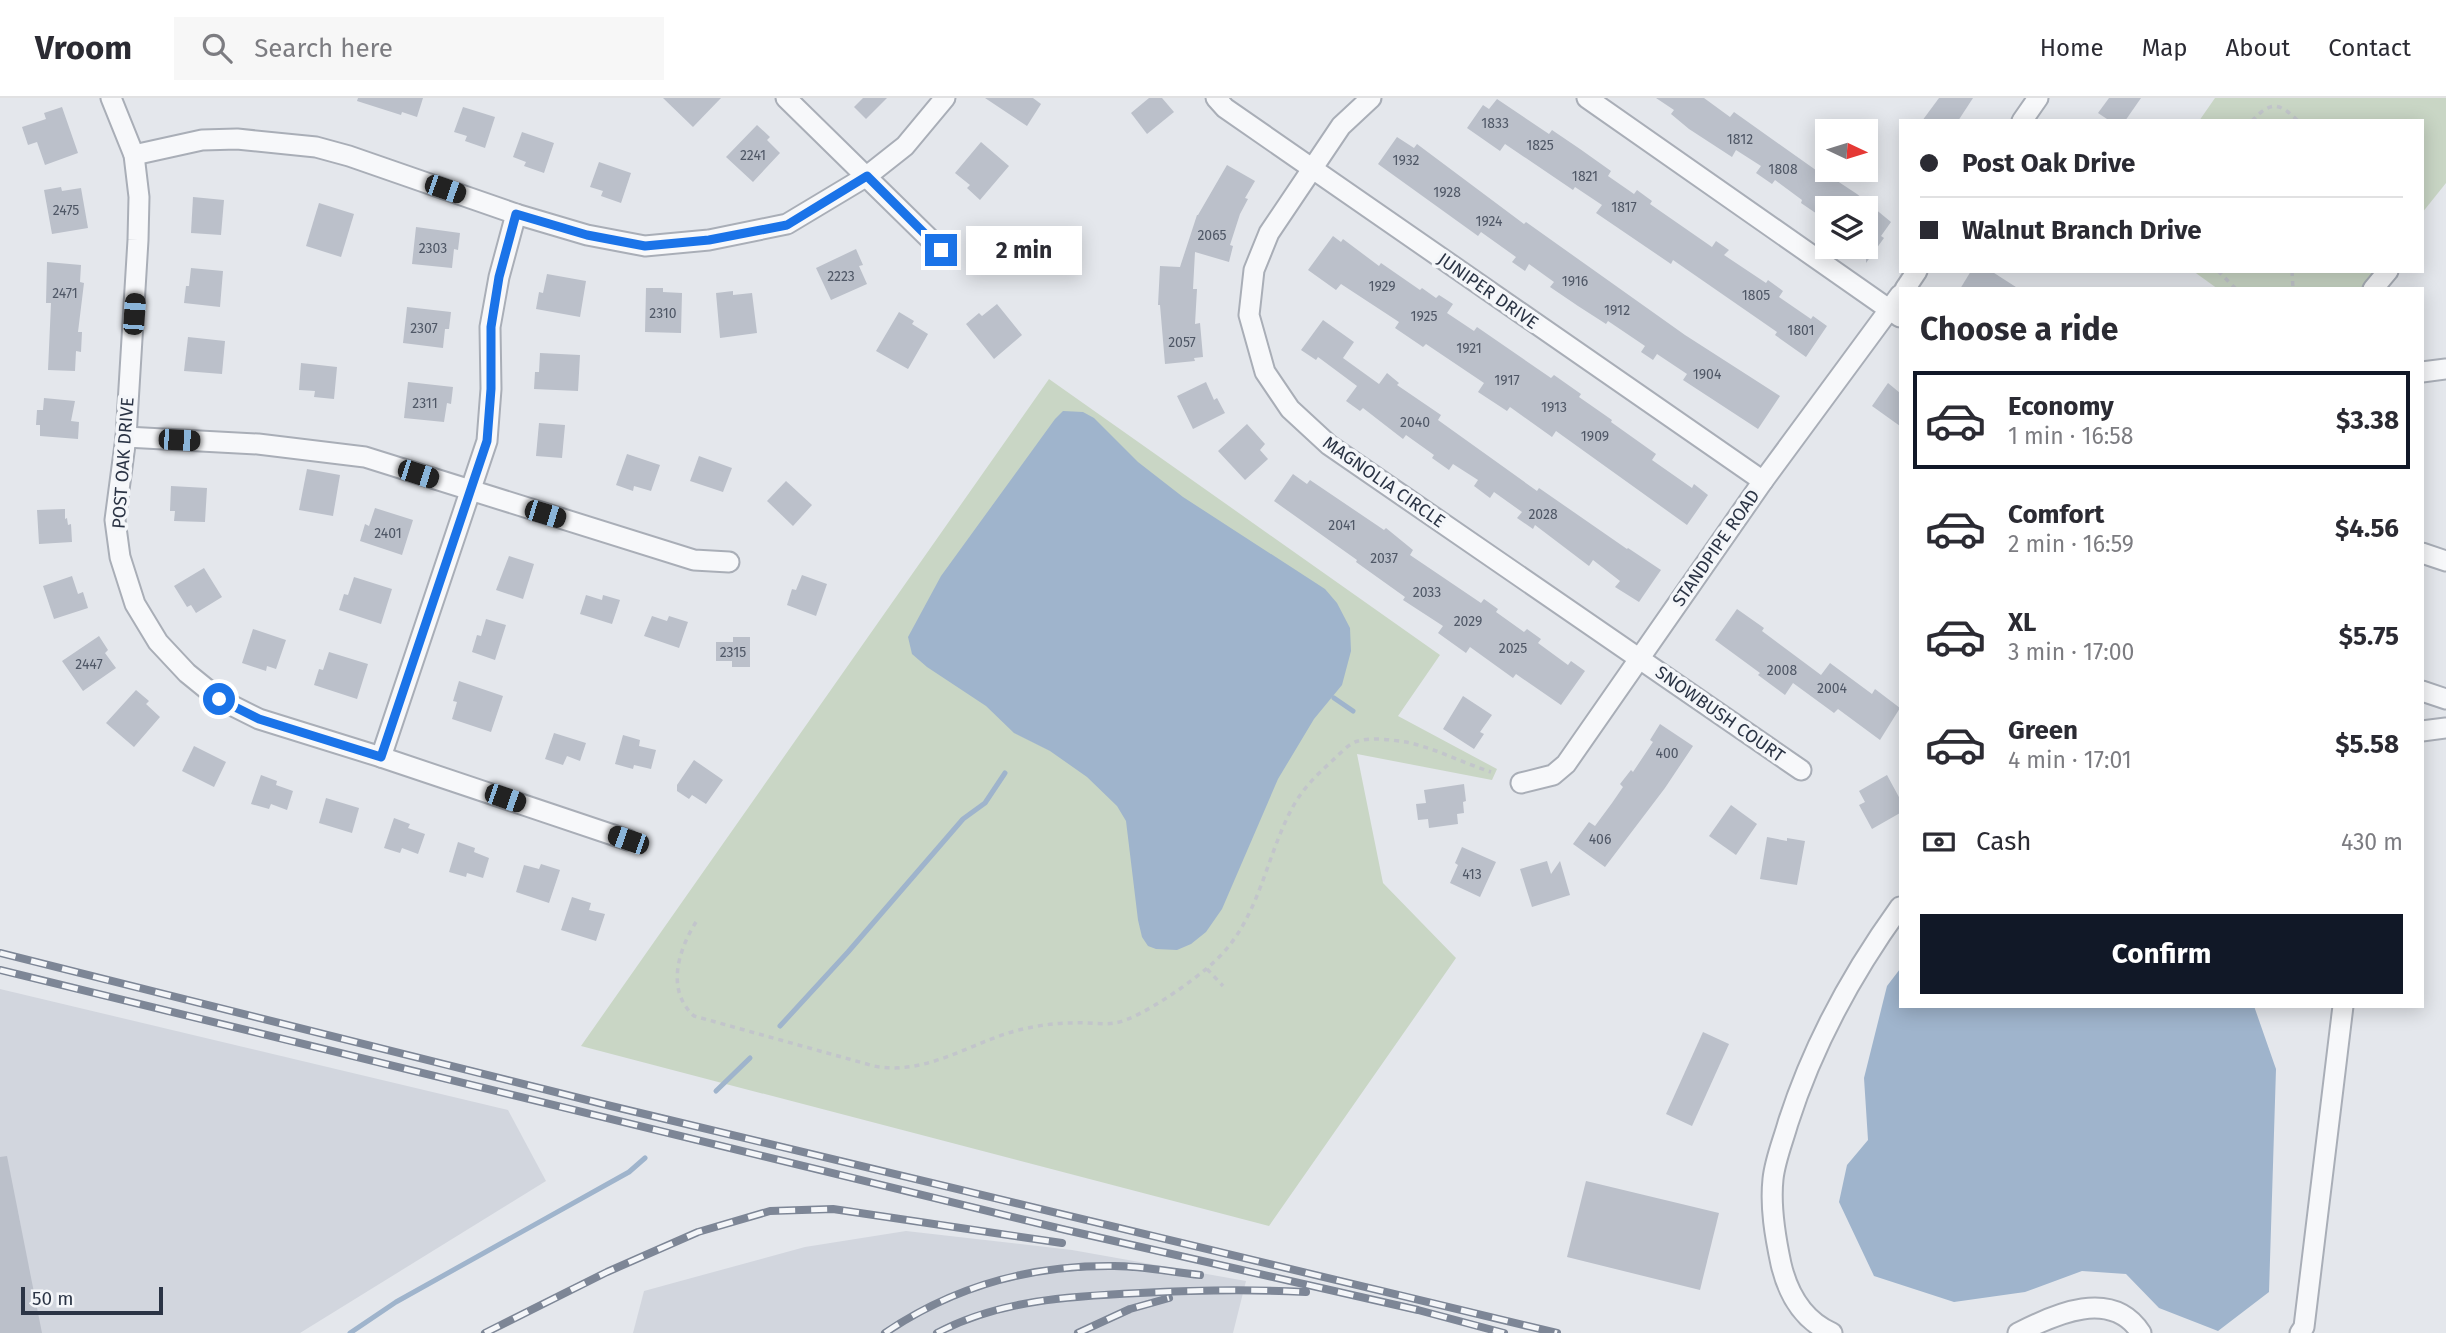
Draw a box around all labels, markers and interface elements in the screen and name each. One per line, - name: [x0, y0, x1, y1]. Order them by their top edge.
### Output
- search box: [174, 17, 664, 80]
- text: Vroom: [35, 28, 132, 68]
- icon: search: [198, 29, 236, 67]
- text: Search here: [254, 33, 393, 64]
- text: Home: [2040, 34, 2104, 62]
- text: Map: [2142, 34, 2188, 62]
- text: About: [2226, 34, 2290, 62]
- text: Contact: [2328, 34, 2411, 62]
- house number: 1833: [1481, 115, 1509, 132]
- north arrow: [1815, 119, 1878, 182]
- map controls: [1815, 119, 1878, 259]
- house number: 1812: [1727, 131, 1753, 148]
- house number: 1825: [1526, 137, 1554, 154]
- house number: 2241: [740, 147, 766, 164]
- text: Post Oak Drive: [1962, 148, 2135, 179]
- house number: 1932: [1393, 152, 1420, 169]
- house number: 1808: [1768, 161, 1798, 178]
- house number: 1821: [1572, 168, 1598, 185]
- car: [422, 172, 469, 206]
- house number: 1928: [1433, 184, 1461, 201]
- button: layers: [1815, 196, 1878, 259]
- house number: 1817: [1611, 199, 1637, 216]
- house number: 2475: [53, 202, 79, 219]
- house number: 1924: [1475, 213, 1503, 230]
- text: Walnut Branch Drive: [1962, 215, 2202, 246]
- callout: 2 min: [965, 226, 1081, 274]
- house number: 2065: [1197, 227, 1227, 244]
- route end: [925, 234, 957, 266]
- text: 2 min: [996, 236, 1052, 264]
- house number: 2303: [419, 240, 447, 257]
- street label: JUNIPER DRIVE: [1433, 248, 1543, 334]
- house number: 2223: [827, 268, 855, 285]
- house number: 1916: [1562, 273, 1588, 290]
- house number: 1929: [1368, 278, 1396, 295]
- house number: 2471: [52, 285, 78, 302]
- house number: 1805: [1742, 287, 1770, 304]
- car: [123, 292, 146, 336]
- house number: 1912: [1604, 302, 1630, 319]
- house number: 2310: [649, 305, 677, 322]
- house number: 1925: [1410, 308, 1438, 325]
- text: Choose a ride: [1920, 310, 2118, 348]
- house number: 2307: [410, 320, 438, 337]
- house number: 1801: [1787, 322, 1815, 339]
- house number: 2057: [1168, 334, 1196, 351]
- house number: 1921: [1456, 340, 1482, 357]
- house number: 1904: [1693, 366, 1722, 383]
- house number: 1917: [1494, 372, 1520, 389]
- icon: car: [1924, 389, 1987, 452]
- text: Economy: [2008, 391, 2114, 422]
- house number: 2311: [412, 395, 438, 412]
- street label: POST OAK DRIVE: [107, 396, 139, 530]
- house number: 1913: [1541, 399, 1567, 416]
- text: $3.38: [2336, 405, 2399, 436]
- house number: 2040: [1400, 414, 1430, 431]
- text: 1 min · 16:58: [2008, 422, 2133, 450]
- car: [158, 428, 201, 452]
- house number: 1909: [1581, 428, 1609, 445]
- street label: MAGNOLIA CIRCLE: [1319, 432, 1449, 532]
- car: [395, 458, 442, 490]
- street label: STANDPIPE ROAD: [1668, 485, 1764, 611]
- icon: car: [1924, 497, 1987, 560]
- car: [522, 498, 569, 530]
- text: Comfort: [2008, 499, 2104, 530]
- house number: 2028: [1528, 506, 1558, 523]
- text: $4.56: [2335, 513, 2399, 544]
- house number: 2041: [1328, 517, 1356, 534]
- house number: 2401: [374, 525, 402, 542]
- text: 2 min · 16:59: [2008, 530, 2134, 558]
- house number: 2037: [1370, 550, 1398, 567]
- house number: 2033: [1413, 584, 1441, 601]
- icon: car: [1924, 605, 1987, 668]
- text: XL: [2008, 607, 2036, 638]
- house number: 2029: [1454, 613, 1482, 630]
- text: $5.75: [2339, 621, 2399, 652]
- text: 3 min · 17:00: [2008, 638, 2134, 666]
- house number: 2025: [1499, 640, 1527, 657]
- house number: 2315: [720, 644, 746, 661]
- house number: 2447: [75, 656, 103, 673]
- street label: SNOWBUSH COURT: [1651, 661, 1790, 767]
- house number: 2008: [1767, 662, 1797, 679]
- house number: 2004: [1817, 680, 1848, 697]
- route start: [203, 683, 235, 715]
- icon: car: [1924, 713, 1987, 776]
- text: Green: [2008, 715, 2078, 746]
- text: $5.58: [2335, 729, 2399, 760]
- house number: 400: [1655, 745, 1679, 762]
- text: 4 min · 17:01: [2008, 746, 2132, 774]
- car: [482, 781, 529, 815]
- car: [605, 823, 652, 857]
- icon: cash: [1920, 823, 1958, 861]
- text: Cash: [1976, 826, 2032, 857]
- text: 430 m: [2341, 828, 2403, 856]
- house number: 406: [1589, 831, 1611, 848]
- house number: 413: [1462, 866, 1482, 883]
- button: Confirm: [1920, 914, 2403, 994]
- scale bar: [21, 1284, 163, 1316]
- text: 50 m: [32, 1287, 73, 1310]

